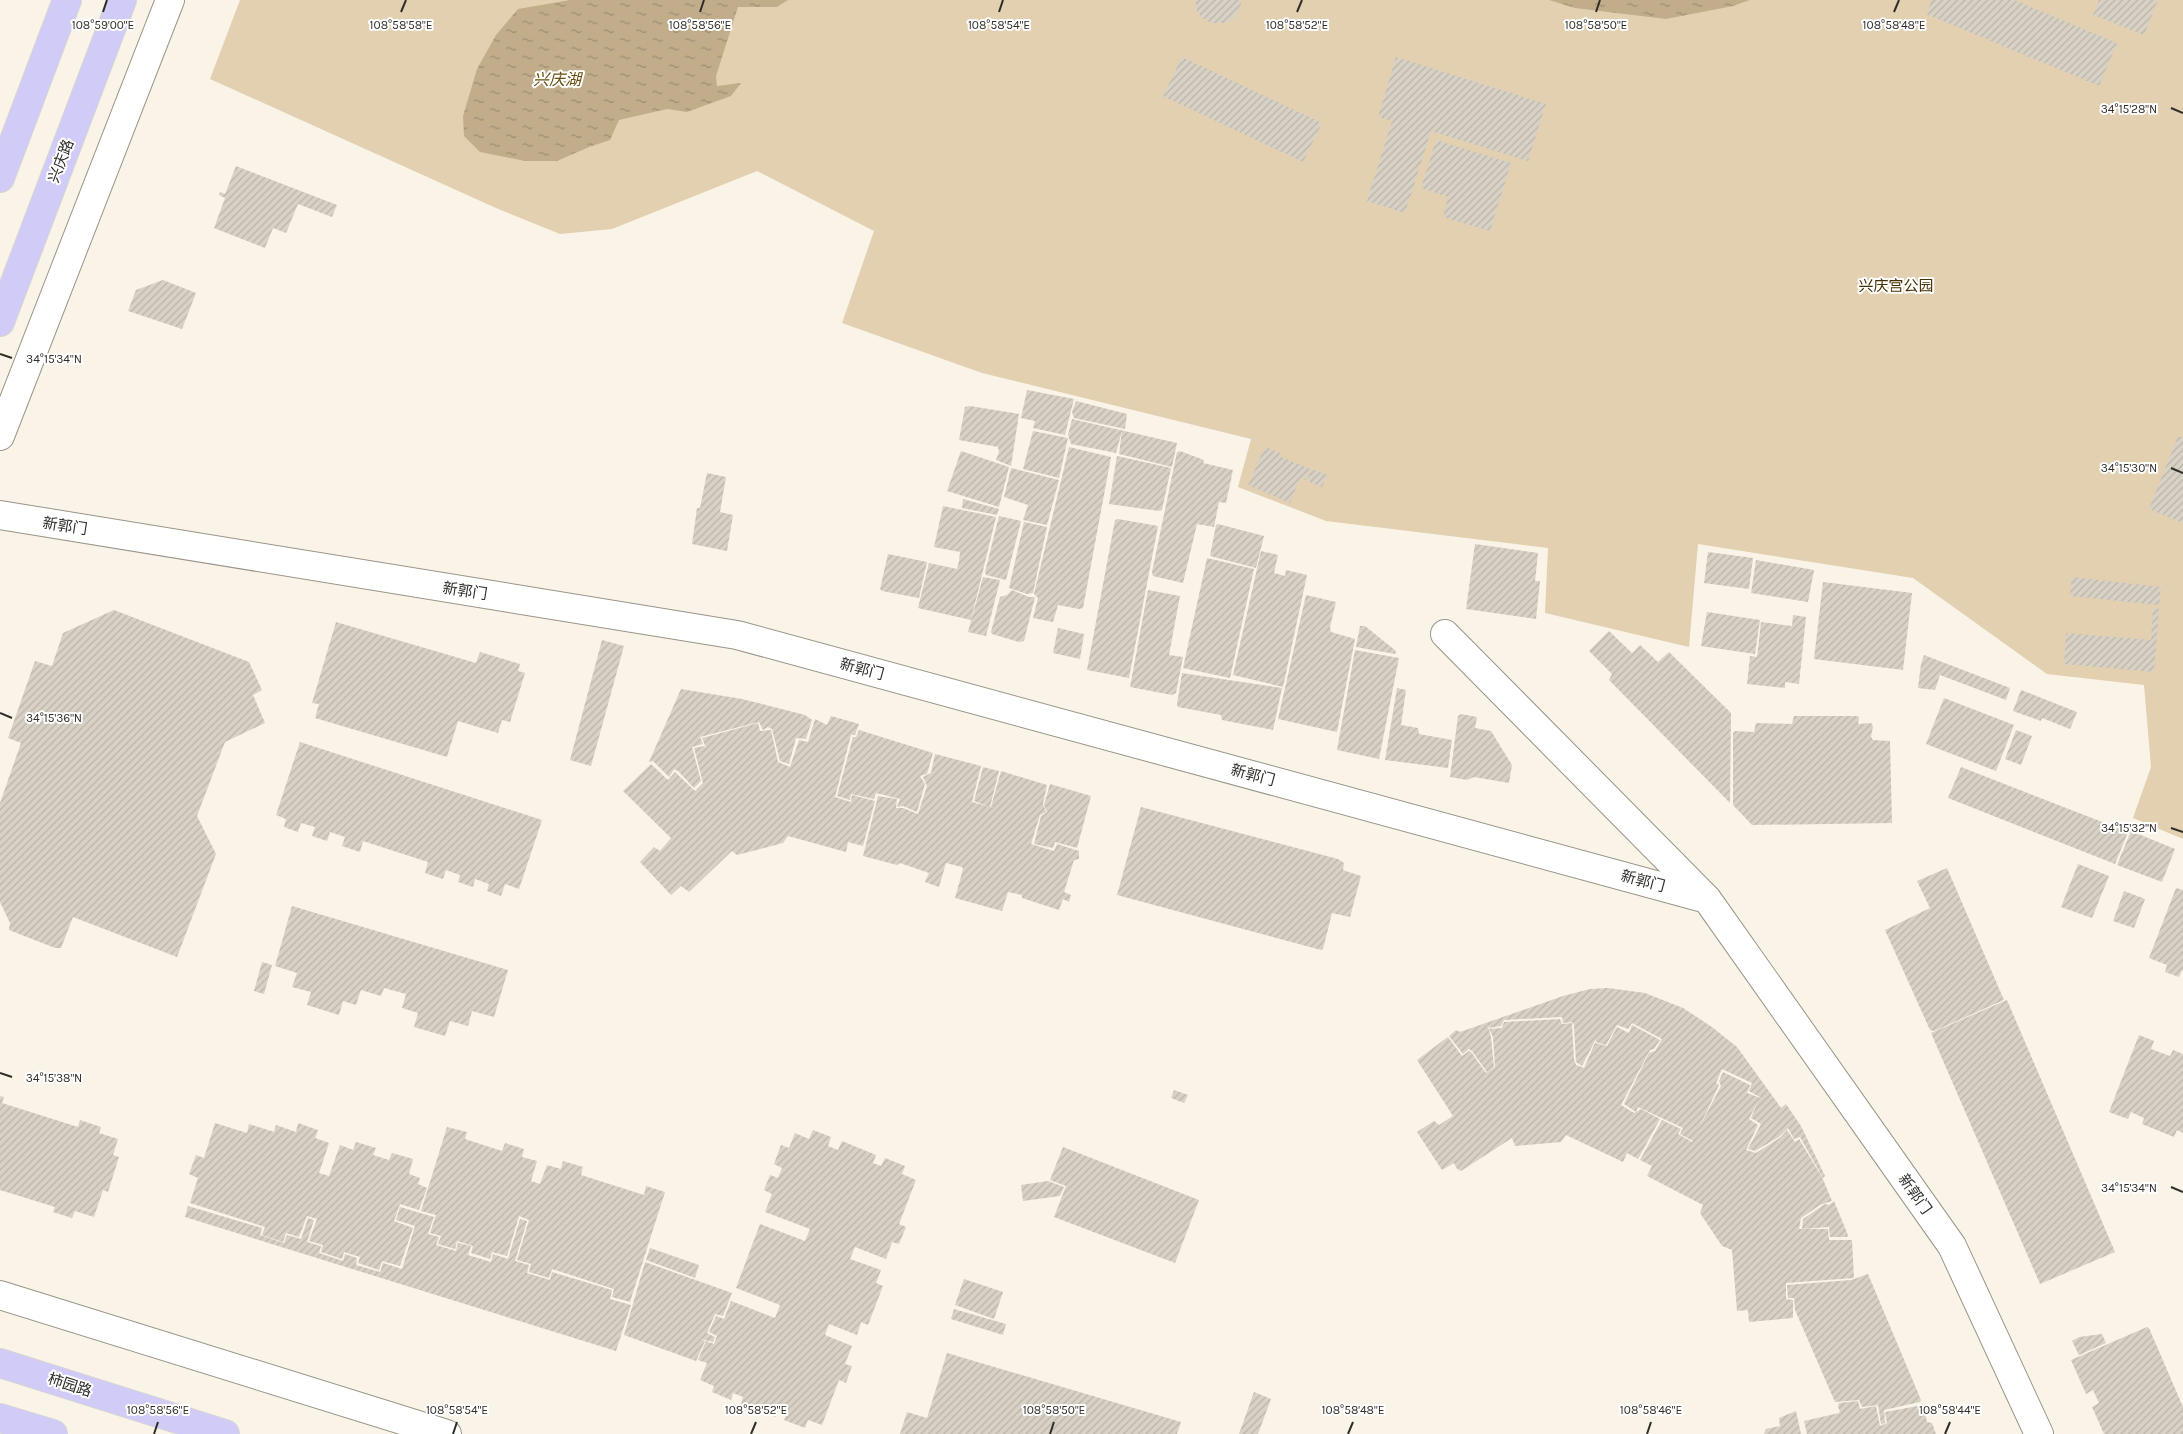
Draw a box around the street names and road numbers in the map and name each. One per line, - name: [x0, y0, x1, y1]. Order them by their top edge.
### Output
- street label: 兴庆路: [45, 137, 77, 185]
- street label: 新郭门: [41, 514, 89, 538]
- street label: 新郭门: [441, 579, 489, 603]
- street label: 新郭门: [838, 654, 886, 684]
- street label: 新郭门: [1229, 760, 1277, 790]
- street label: 新郭门: [1619, 866, 1667, 896]
- street label: 新郭门: [1895, 1170, 1935, 1218]
- street label: 柿园路: [46, 1369, 94, 1401]

